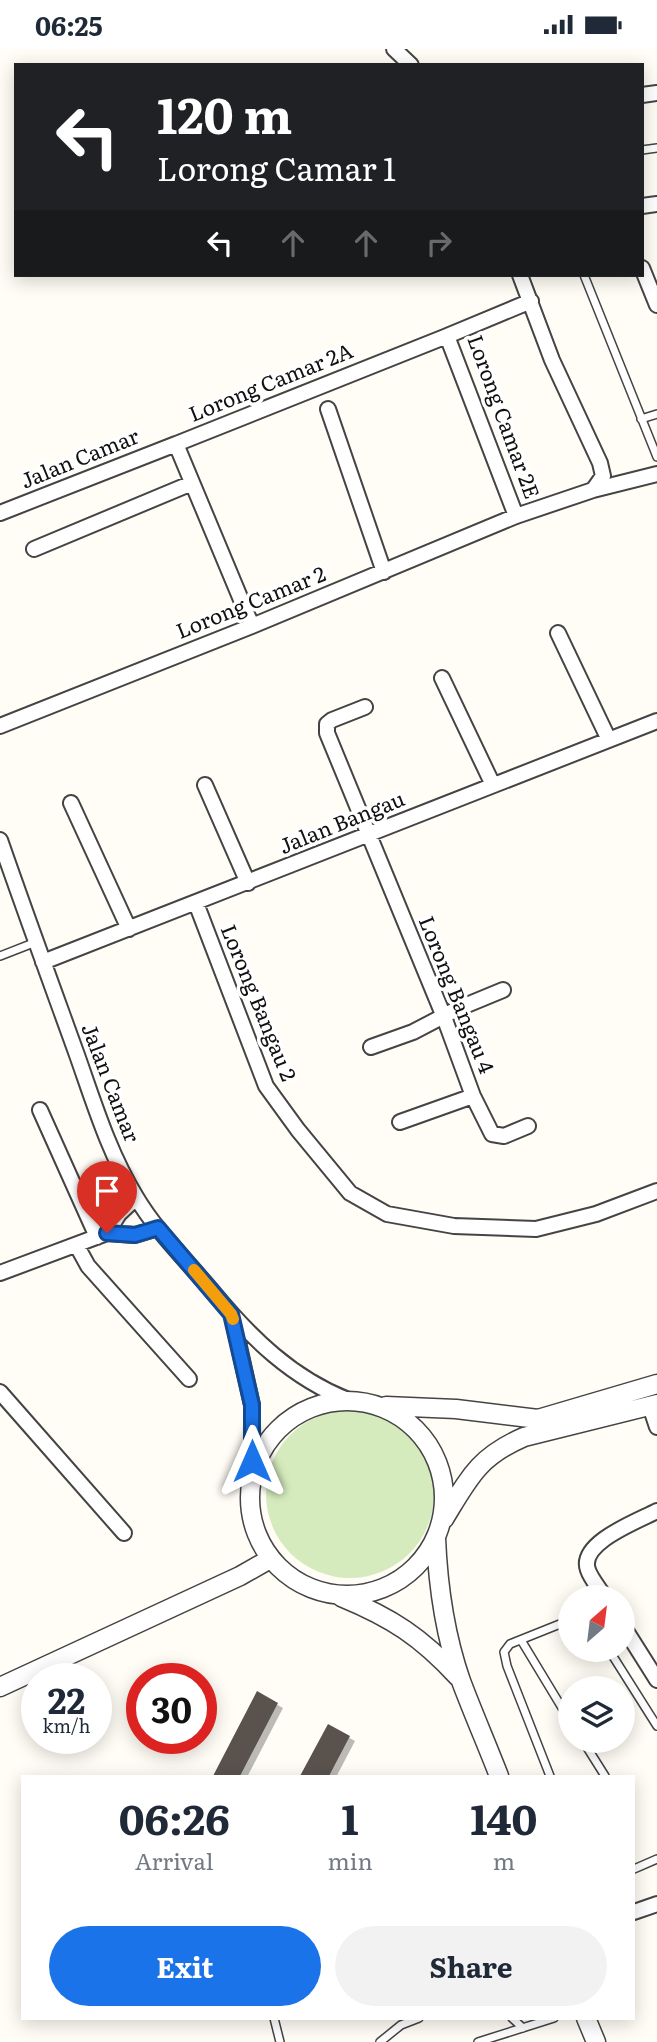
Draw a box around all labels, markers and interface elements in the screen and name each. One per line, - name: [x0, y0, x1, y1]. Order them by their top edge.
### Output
- text: 06:25: [35, 5, 103, 44]
- text: 120 m: [157, 76, 292, 149]
- icon: left: [42, 91, 133, 182]
- text: Lorong Camar 1: [157, 143, 396, 191]
- icon: left: [201, 224, 239, 262]
- icon: ahead: [274, 224, 312, 262]
- icon: ahead: [347, 224, 385, 262]
- icon: right: [420, 224, 458, 262]
- street label: Lorong Camar 2E: [461, 330, 549, 502]
- street label: Lorong Camar 2A: [183, 333, 357, 428]
- street label: Jalan Camar: [15, 419, 143, 495]
- street label: Lorong Camar 2: [171, 557, 330, 645]
- street label: Jalan Bangau: [274, 781, 408, 860]
- street label: Lorong Bangau 4: [413, 911, 504, 1078]
- street label: Lorong Bangau 2: [215, 919, 306, 1085]
- street label: Jalan Camar: [75, 1018, 149, 1146]
- pin: [77, 1161, 137, 1233]
- icon: arrive: [88, 1172, 126, 1210]
- position arrow: [215, 1424, 289, 1498]
- north arrow: [558, 1585, 635, 1663]
- map controls: [558, 1585, 635, 1753]
- speed limit sign: 30: [126, 1663, 217, 1754]
- text: 22: [48, 1673, 85, 1725]
- button: layers: [558, 1676, 635, 1753]
- text: km/h: [43, 1712, 90, 1739]
- text: 06:26: [119, 1786, 230, 1848]
- text: 1: [341, 1786, 359, 1848]
- text: 140: [470, 1786, 537, 1848]
- text: Arrival: [135, 1843, 213, 1877]
- text: min: [327, 1843, 373, 1877]
- text: m: [493, 1843, 515, 1877]
- button: Exit: [49, 1926, 321, 2006]
- button: Share: [335, 1926, 607, 2006]

